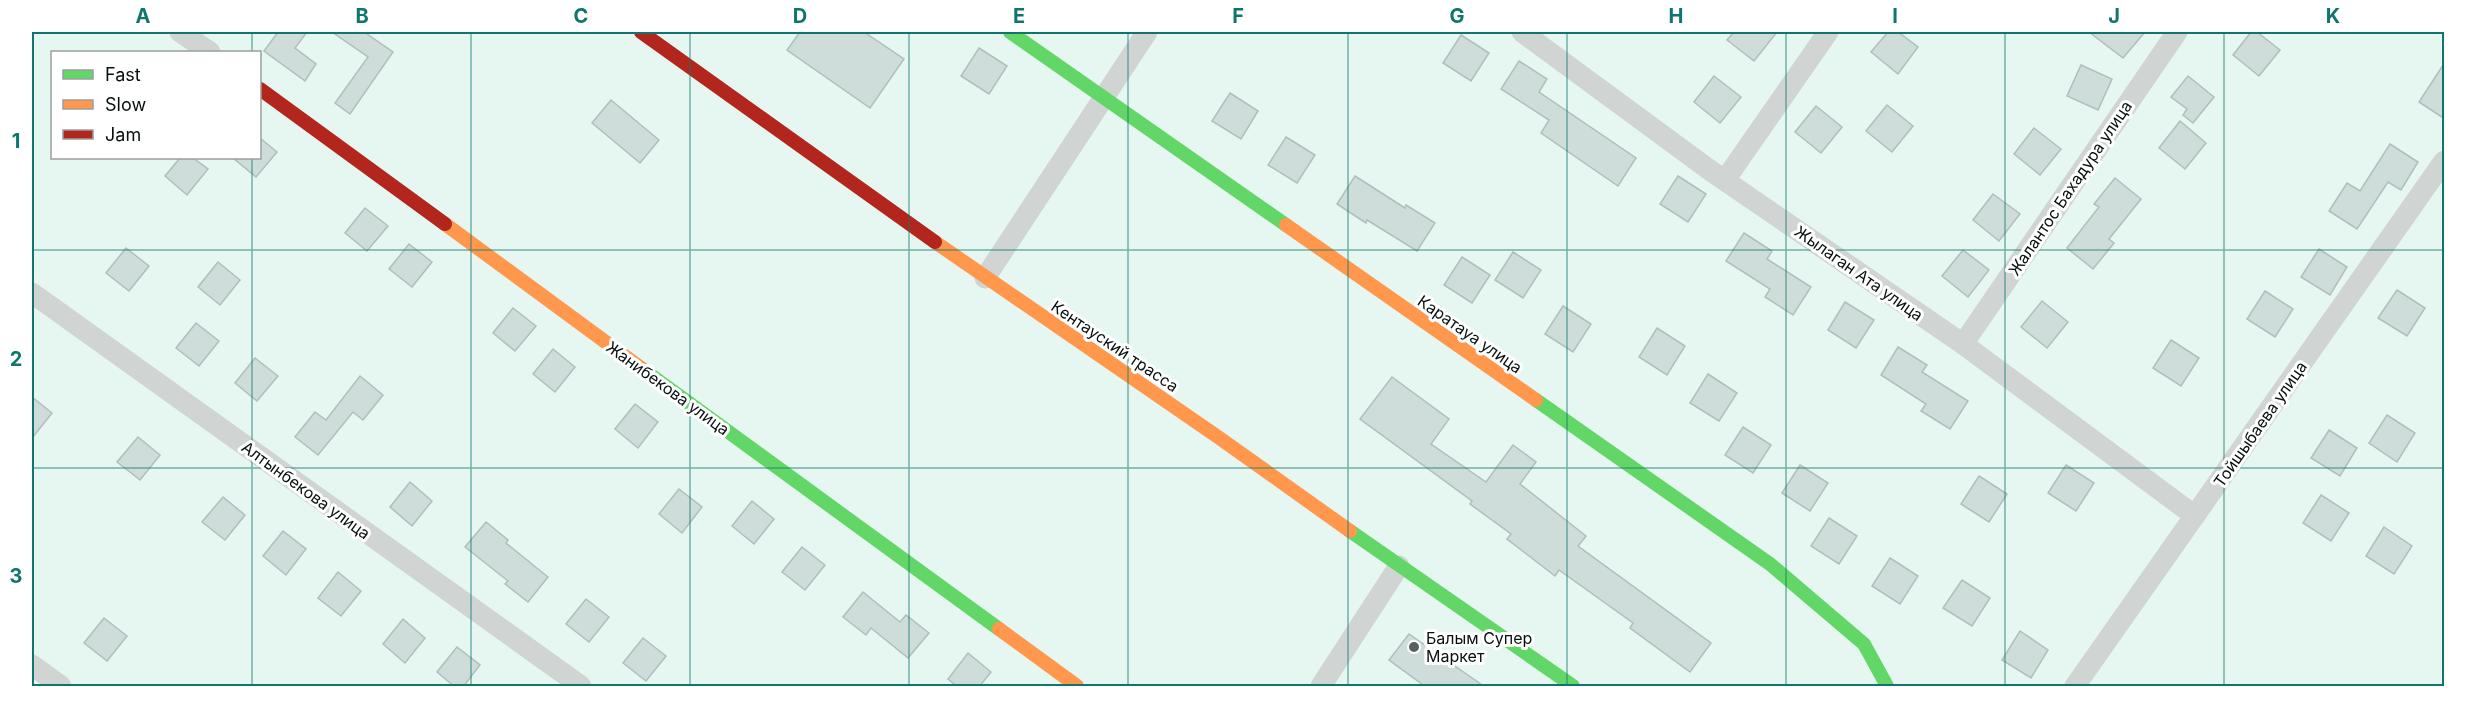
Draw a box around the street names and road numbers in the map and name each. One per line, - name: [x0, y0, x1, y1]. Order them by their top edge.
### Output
- street label: Жалантос Бахадура улица: [2004, 97, 2136, 279]
- street label: Жылаган Ата улица: [1791, 221, 1927, 325]
- street label: Каратауа улица: [1414, 291, 1526, 377]
- street label: Кентауский трасса: [1048, 296, 1182, 396]
- street label: Жанибекова улица: [603, 337, 733, 439]
- street label: Тойшыбаева улица: [2209, 357, 2311, 491]
- street label: Алтынбекова улица: [238, 437, 374, 543]

